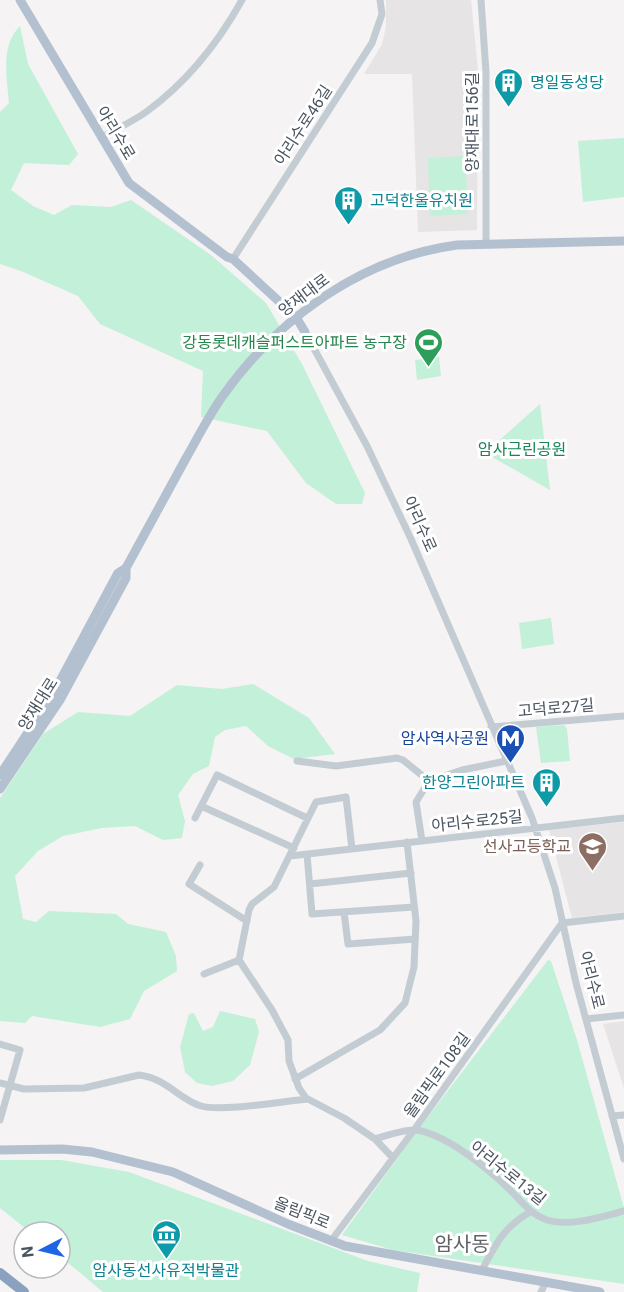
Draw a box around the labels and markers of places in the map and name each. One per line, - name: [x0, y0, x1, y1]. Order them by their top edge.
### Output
- building icon: 명일동성당: [493, 66, 525, 108]
- place label: 명일동성당: [530, 73, 604, 92]
- building icon: 고덕한울유치원: [333, 184, 365, 226]
- place label: 고덕한울유치원: [370, 191, 473, 210]
- sports icon: 강동롯데캐슬퍼스트아파트 농구장: [412, 326, 444, 368]
- place label: 강동롯데캐슬퍼스트아파트 농구장: [182, 333, 407, 352]
- metro station icon: 암사역사공원: [494, 722, 526, 764]
- place label: 암사역사공원: [401, 729, 489, 748]
- building icon: 한양그린아파트: [530, 766, 562, 808]
- place label: 한양그린아파트: [422, 773, 525, 792]
- school or university icon: 선사고등학교: [576, 830, 608, 872]
- place label: 선사고등학교: [483, 837, 571, 856]
- museum icon: 암사동선사유적박물관: [150, 1218, 182, 1260]
- place label: 암사동선사유적박물관: [92, 1261, 240, 1280]

